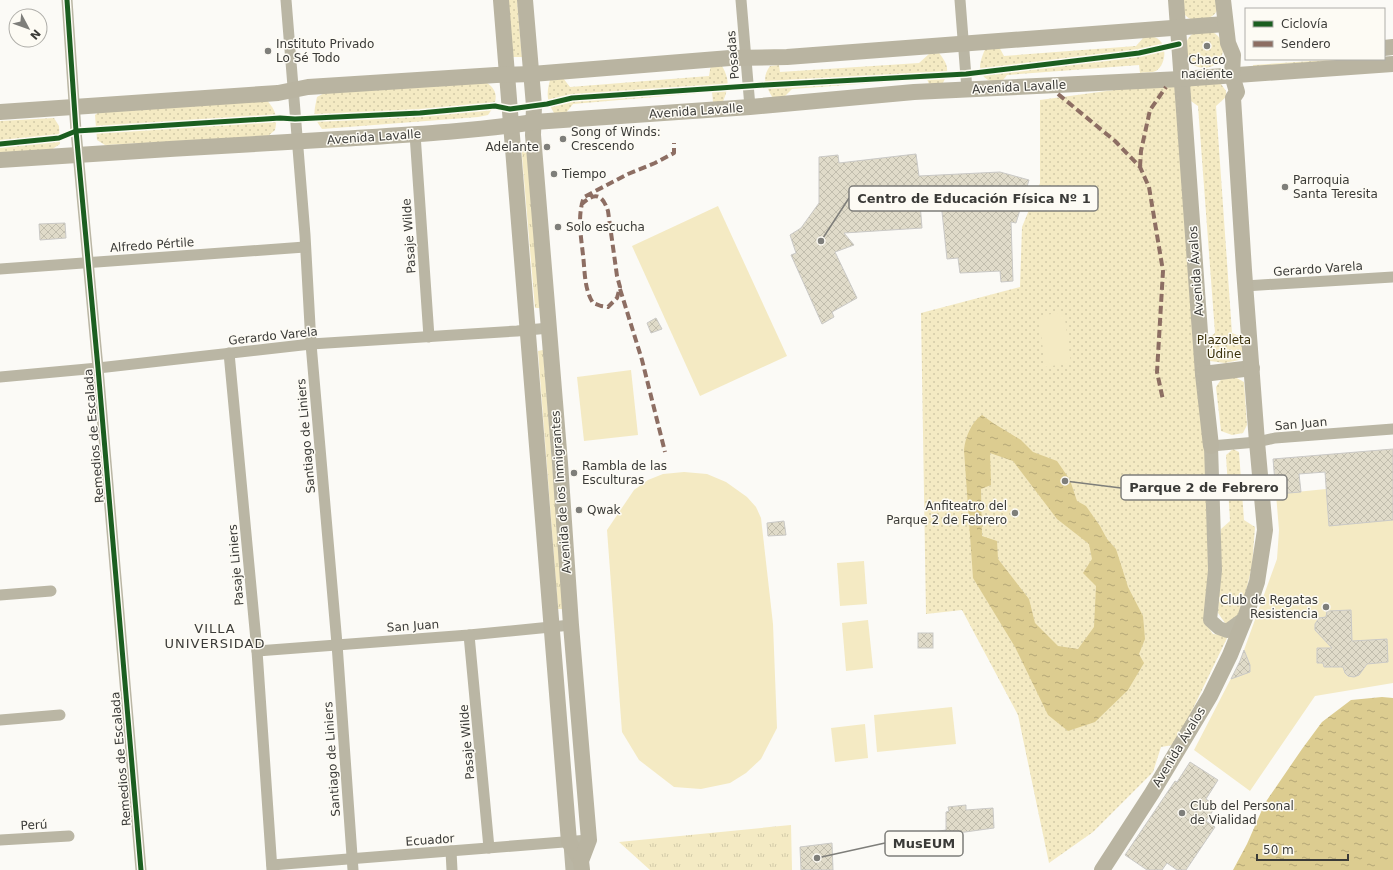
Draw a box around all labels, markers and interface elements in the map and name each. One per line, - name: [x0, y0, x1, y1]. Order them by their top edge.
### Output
- north arrow: [8, 8, 48, 48]
- legend: [1245, 8, 1385, 60]
- text: Ciclovía: [1281, 17, 1328, 31]
- text: N: [27, 26, 43, 42]
- street label: Posadas: [724, 30, 742, 80]
- place label: Instituto Privado Lo Sé Todo: [276, 37, 374, 65]
- text: Sendero: [1281, 37, 1331, 51]
- marker: Chaco naciente: [1202, 41, 1212, 51]
- marker: Instituto Privado Lo Sé Todo: [263, 46, 273, 56]
- place label: Chaco naciente: [1181, 53, 1233, 81]
- street label: Avenida Lavalle: [972, 78, 1066, 96]
- street label: Avenida Lavalle: [648, 101, 744, 121]
- place label: Song of Winds: Crescendo: [571, 125, 661, 153]
- street label: Avenida Lavalle: [326, 127, 422, 147]
- marker: Song of Winds: Crescendo: [558, 134, 568, 144]
- place label: Adelante: [486, 140, 539, 154]
- marker: Adelante: [542, 142, 552, 152]
- place label: Tiempo: [561, 167, 606, 181]
- marker: Tiempo: [549, 169, 559, 179]
- place label: Parroquia Santa Teresita: [1293, 173, 1378, 201]
- marker: Parroquia Santa Teresita: [1280, 182, 1290, 192]
- callout: Centro de Educación Física Nº 1: [849, 186, 1098, 211]
- text: Centro de Educación Física Nº 1: [857, 191, 1091, 206]
- street label: Pasaje Wilde: [399, 198, 419, 274]
- place label: Solo escucha: [566, 220, 645, 234]
- marker: Solo escucha: [553, 222, 563, 232]
- street label: Avenida Ávalos: [1185, 225, 1206, 317]
- street label: Alfredo Pértile: [109, 235, 195, 255]
- street label: Gerardo Varela: [1273, 259, 1363, 279]
- street label: Gerardo Varela: [228, 324, 318, 348]
- park label: Plazoleta Údine: [1197, 333, 1251, 361]
- street label: Remedios de Escalada: [81, 368, 107, 504]
- street label: Santiago de Liniers: [294, 378, 318, 494]
- street label: Avenida de los Inmigrantes: [548, 410, 574, 574]
- street label: San Juan: [1274, 415, 1328, 433]
- place label: Rambla de las Esculturas: [582, 459, 667, 487]
- marker: Rambla de las Esculturas: [569, 468, 579, 478]
- callout: Parque 2 de Febrero: [1121, 475, 1287, 500]
- text: Parque 2 de Febrero: [1129, 480, 1279, 495]
- place label: Anfiteatro del Parque 2 de Febrero: [886, 499, 1007, 527]
- place label: Qwak: [587, 503, 621, 517]
- marker: Qwak: [574, 505, 584, 515]
- marker: Anfiteatro del Parque 2 de Febrero: [1010, 508, 1020, 518]
- street label: Pasaje Liniers: [225, 524, 247, 606]
- place label: Club de Regatas Resistencia: [1220, 593, 1318, 621]
- marker: Club de Regatas Resistencia: [1321, 602, 1331, 612]
- street label: San Juan: [386, 617, 440, 635]
- district label: VILLA UNIVERSIDAD: [165, 621, 265, 651]
- street label: Remedios de Escalada: [108, 691, 134, 827]
- street label: Santiago de Liniers: [321, 701, 343, 817]
- street label: Pasaje Wilde: [457, 704, 477, 780]
- street label: Avenida Ávalos: [1149, 704, 1208, 789]
- place label: Club del Personal de Vialidad: [1190, 799, 1294, 827]
- marker: Club del Personal de Vialidad: [1177, 808, 1187, 818]
- street label: Perú: [20, 817, 48, 833]
- street label: Ecuador: [405, 831, 455, 849]
- callout: MusEUM: [885, 831, 963, 856]
- text: MusEUM: [893, 836, 955, 851]
- scale bar: [1257, 836, 1348, 862]
- text: 50 m: [1263, 843, 1294, 857]

